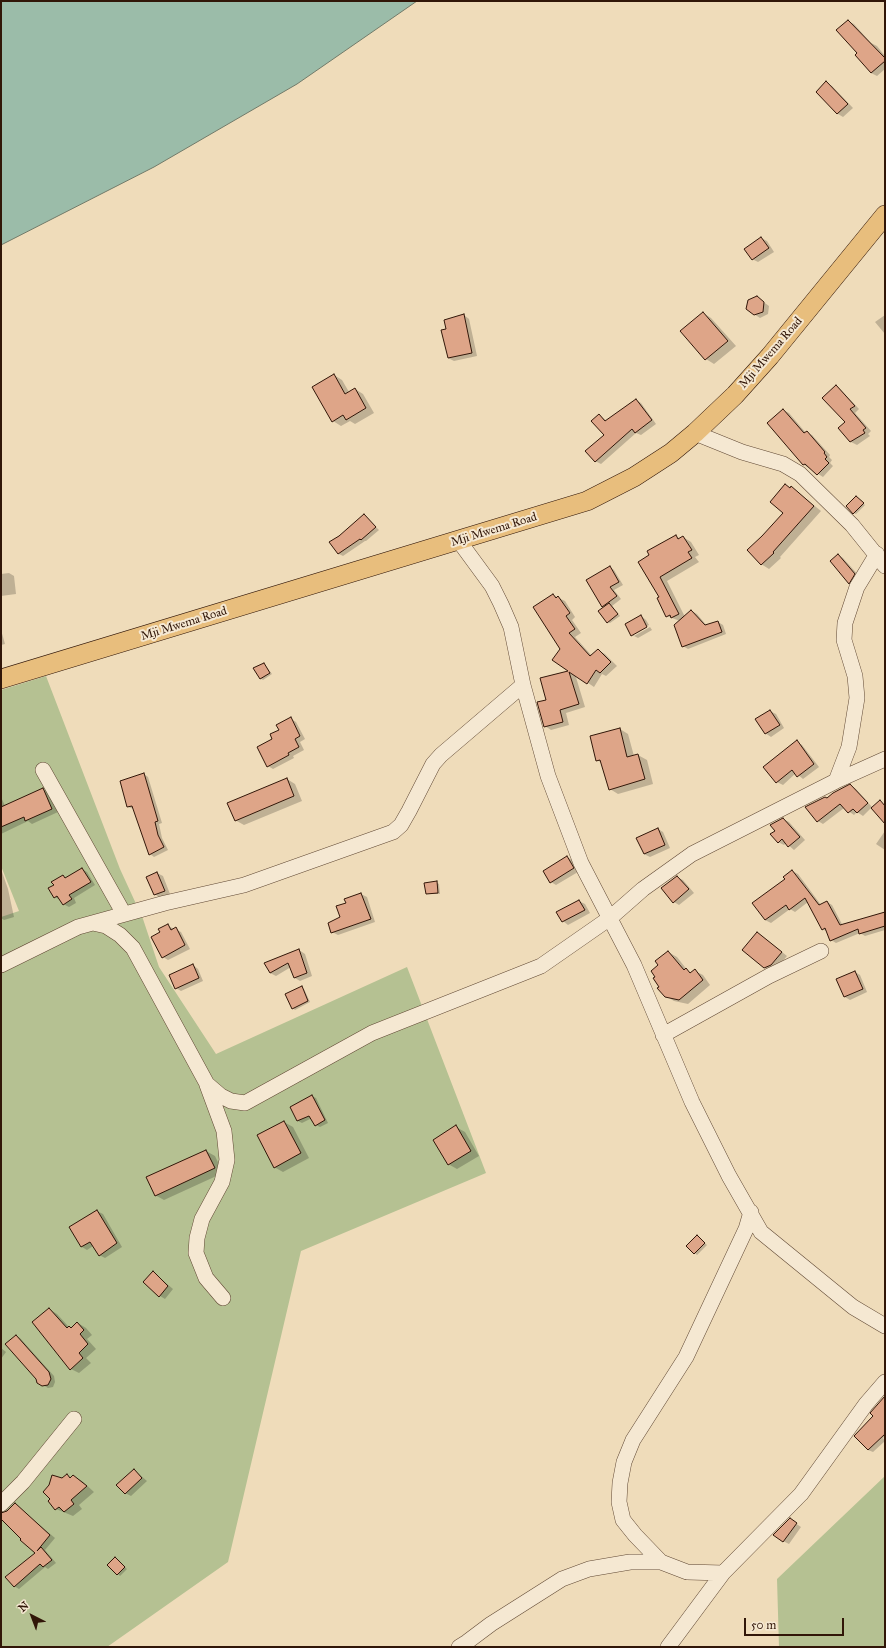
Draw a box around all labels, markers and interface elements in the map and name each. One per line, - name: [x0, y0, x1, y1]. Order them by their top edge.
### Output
- street label: Mji Mwema Road: [736, 315, 806, 391]
- street label: Mji Mwema Road: [449, 510, 539, 550]
- street label: Mji Mwema Road: [139, 604, 229, 644]
- north arrow: [12, 1596, 52, 1636]
- text: N: [16, 1599, 31, 1615]
- scale bar: [746, 1610, 846, 1636]
- text: 50 m: [751, 1618, 776, 1632]

